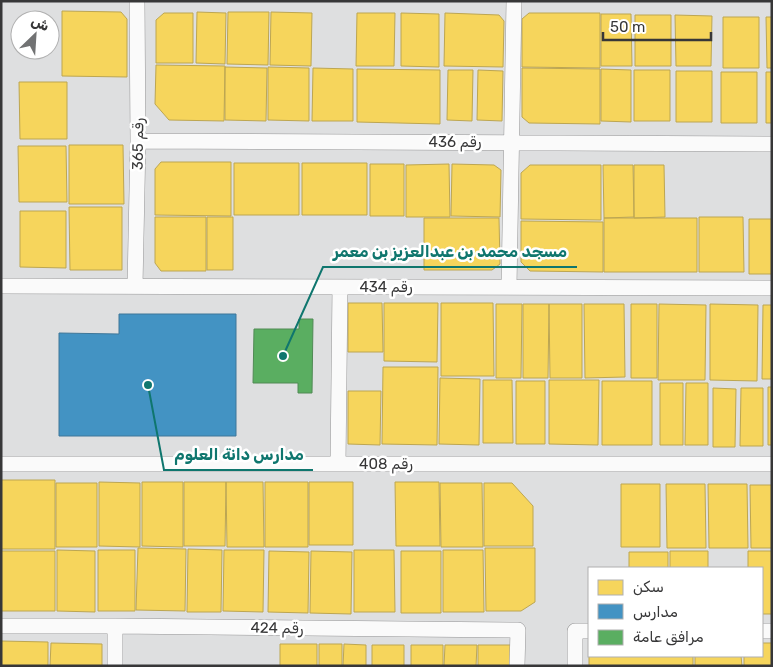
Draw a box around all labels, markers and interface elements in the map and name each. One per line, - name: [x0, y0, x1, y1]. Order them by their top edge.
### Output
- north arrow: [10, 10, 60, 60]
- scale bar: [603, 10, 710, 42]
- text: ش: [29, 12, 52, 35]
- text: 50 m: [610, 18, 645, 36]
- street label: رقم 365: [129, 118, 148, 170]
- street label: رقم 436: [429, 133, 482, 152]
- callout: مسجد محمد بن عبدالعزيز بن معمر: [323, 236, 577, 267]
- text: مسجد محمد بن عبدالعزيز بن معمر: [332, 242, 567, 261]
- street label: رقم 434: [359, 278, 413, 297]
- callout: مدارس دانة العلوم: [164, 439, 313, 470]
- text: مدارس دانة العلوم: [174, 445, 304, 465]
- street label: رقم 408: [359, 455, 413, 474]
- legend: [588, 567, 763, 657]
- text: سكن: [633, 578, 664, 596]
- text: مدارس: [633, 603, 678, 621]
- street label: رقم 424: [250, 619, 304, 638]
- text: مرافق عامة: [633, 628, 704, 646]

